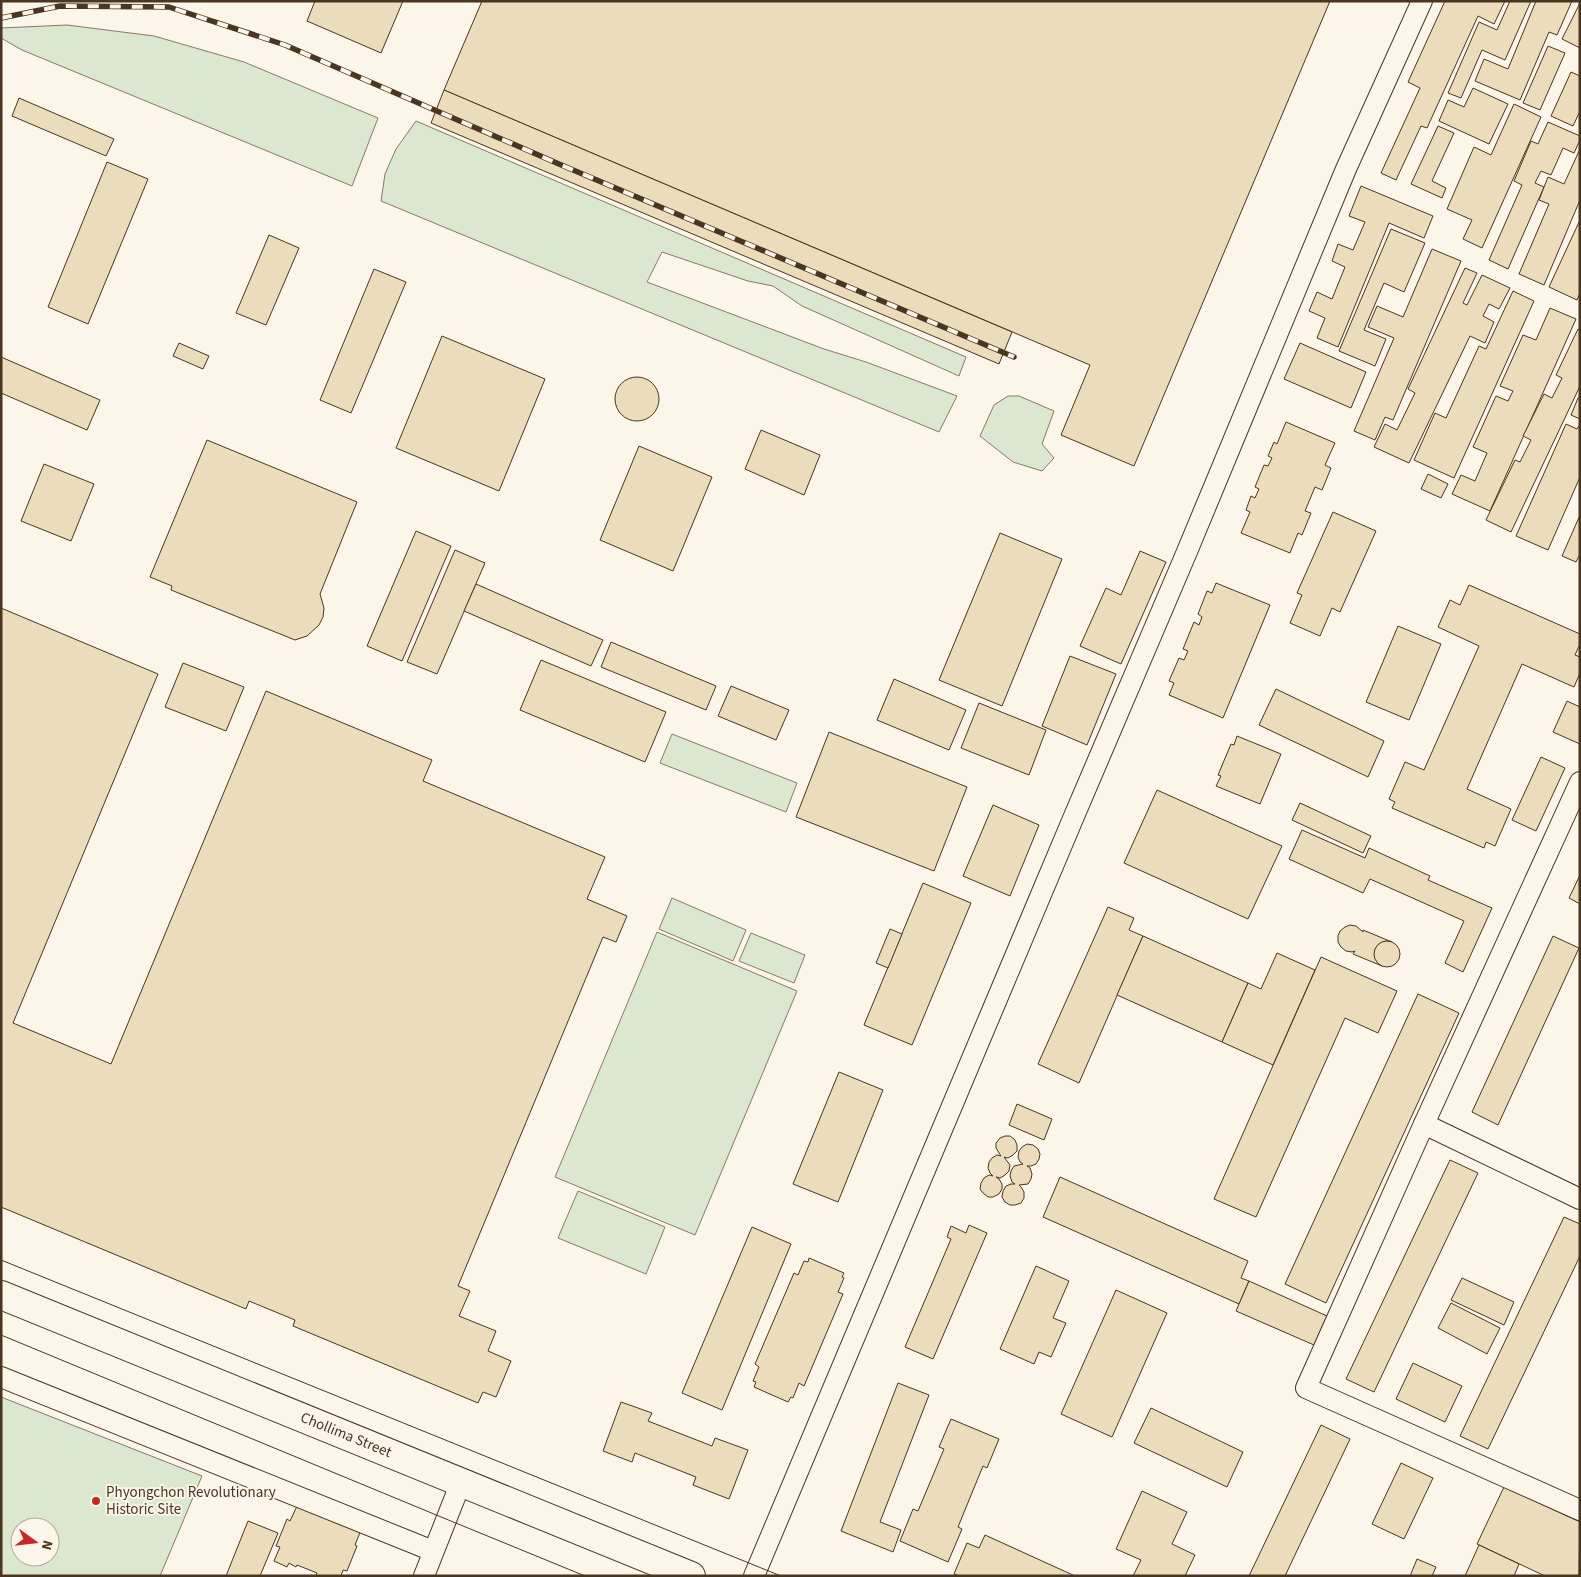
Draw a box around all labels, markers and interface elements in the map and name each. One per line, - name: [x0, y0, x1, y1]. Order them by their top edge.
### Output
- street label: Chollima Street: [297, 1407, 395, 1463]
- place label: Phyongchon Revolutionary Historic Site: [106, 1482, 276, 1520]
- marker: Phyongchon Revolutionary Historic Site: [90, 1495, 102, 1507]
- north arrow: [10, 1517, 60, 1567]
- text: N: [36, 1538, 57, 1552]

